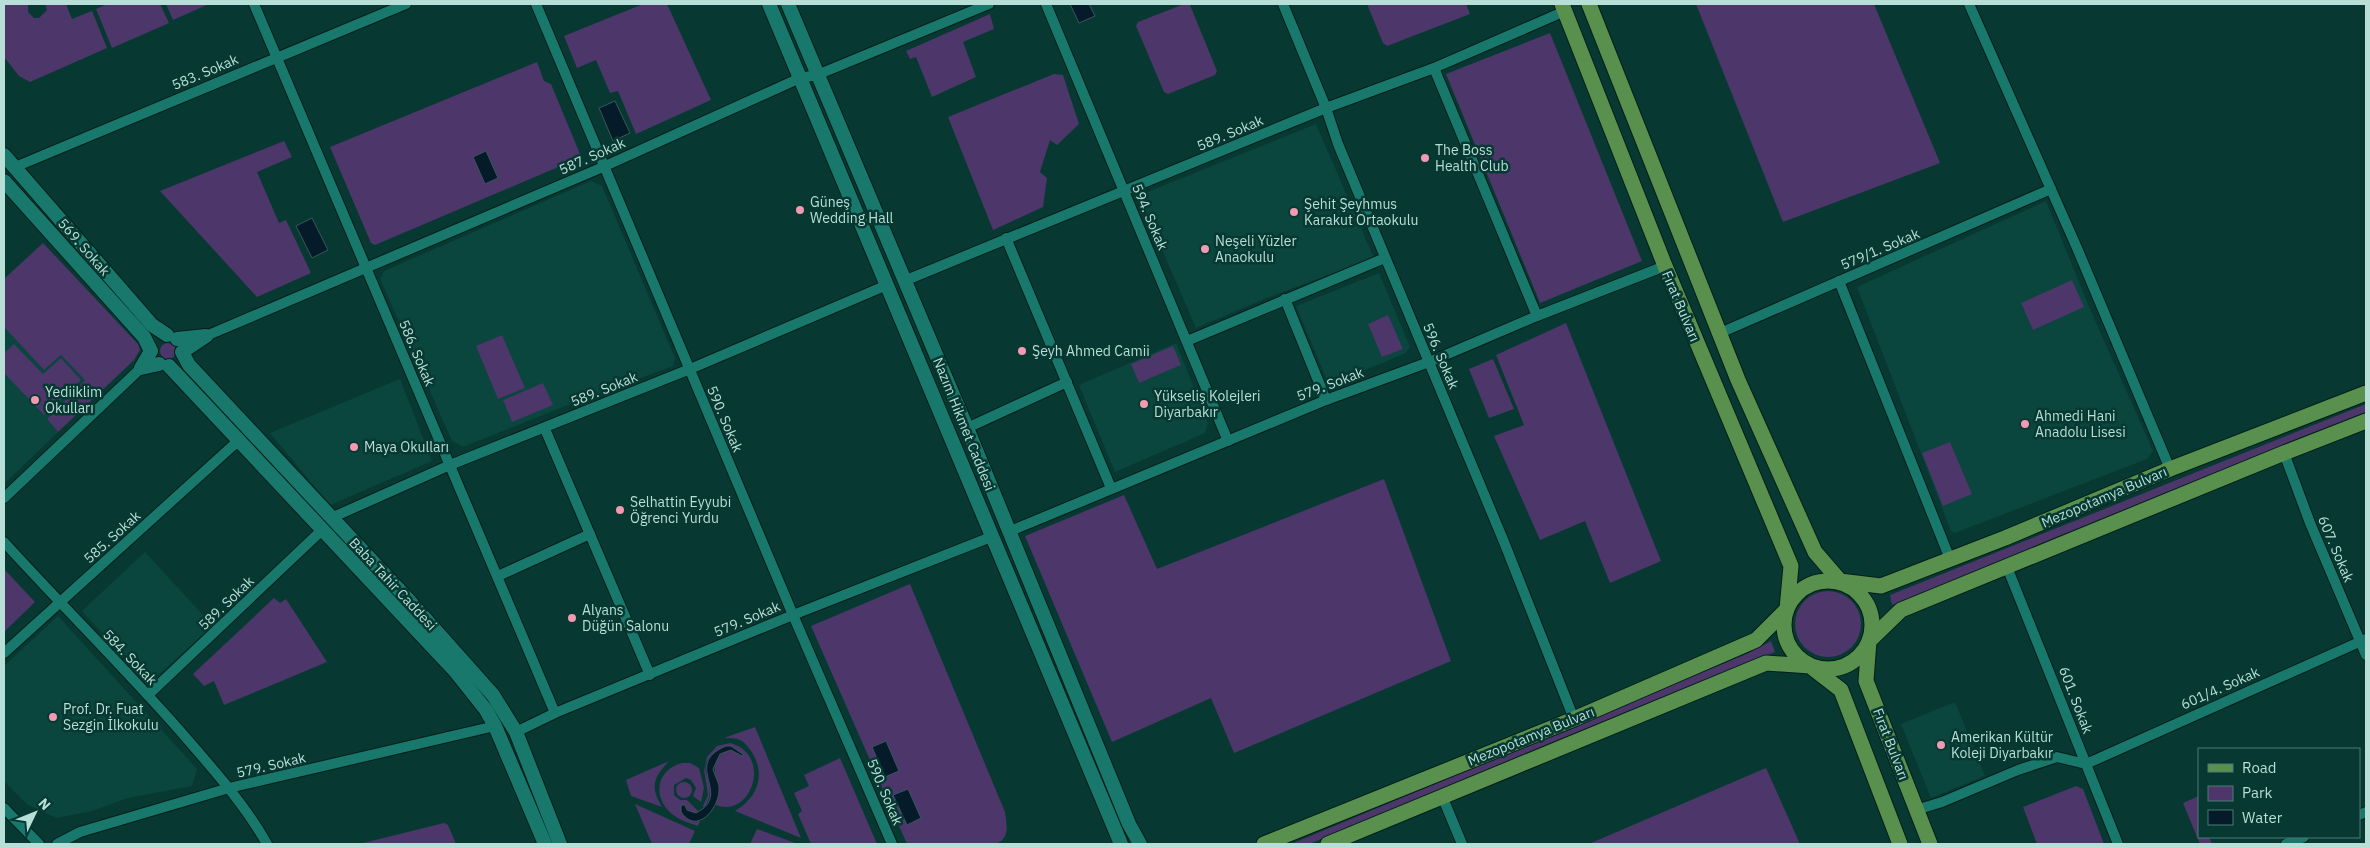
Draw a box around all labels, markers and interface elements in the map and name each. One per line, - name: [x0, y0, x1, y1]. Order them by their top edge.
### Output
- street label: 583. Sokak: [169, 50, 242, 94]
- street label: 589. Sokak: [1194, 111, 1267, 155]
- street label: 587. Sokak: [556, 133, 628, 179]
- place label: The Boss Health Club: [1435, 141, 1509, 175]
- marker: The Boss Health Club: [1419, 152, 1431, 164]
- street label: 594. Sokak: [1128, 181, 1172, 254]
- place label: Güneş Wedding Hall: [810, 193, 893, 227]
- place label: Şehit Şeyhmus Karakut Ortaokulu: [1304, 195, 1418, 229]
- marker: Güneş Wedding Hall: [794, 204, 806, 216]
- marker: Şehit Şeyhmus Karakut Ortaokulu: [1288, 206, 1300, 218]
- street label: 569. Sokak: [54, 215, 114, 280]
- street label: 579/1. Sokak: [1838, 224, 1923, 274]
- place label: Neşeli Yüzler Anaokulu: [1215, 232, 1297, 266]
- marker: Neşeli Yüzler Anaokulu: [1199, 243, 1211, 255]
- street label: Fırat Bulvarı: [1658, 268, 1704, 344]
- street label: 586. Sokak: [395, 317, 439, 390]
- street label: 596. Sokak: [1419, 320, 1463, 393]
- place label: Şeyh Ahmed Camii: [1032, 342, 1150, 360]
- marker: Şeyh Ahmed Camii: [1016, 345, 1028, 357]
- street label: Nazım Hikmet Caddesi: [929, 355, 999, 493]
- street label: 579. Sokak: [1294, 363, 1367, 405]
- street label: 589. Sokak: [568, 367, 641, 411]
- place label: Yediiklim Okulları: [45, 383, 102, 417]
- street label: 590. Sokak: [703, 383, 747, 456]
- place label: Yükseliş Kolejleri Diyarbakır: [1154, 387, 1261, 421]
- marker: Yediiklim Okulları: [29, 394, 41, 406]
- marker: Yükseliş Kolejleri Diyarbakır: [1138, 398, 1150, 410]
- place label: Ahmedi Hani Anadolu Lisesi: [2035, 407, 2126, 441]
- marker: Ahmedi Hani Anadolu Lisesi: [2019, 418, 2031, 430]
- place label: Maya Okulları: [364, 438, 449, 456]
- marker: Maya Okulları: [348, 441, 360, 453]
- street label: Mezopotamya Bulvarı: [2038, 462, 2170, 532]
- place label: Selhattin Eyyubi Öğrenci Yurdu: [630, 493, 731, 527]
- marker: Selhattin Eyyubi Öğrenci Yurdu: [614, 504, 626, 516]
- street label: 585. Sokak: [80, 506, 145, 567]
- street label: 607. Sokak: [2314, 513, 2358, 586]
- street label: Baba Tahir Caddesi: [345, 534, 441, 634]
- street label: 589. Sokak: [194, 572, 258, 634]
- street label: 579. Sokak: [711, 597, 784, 641]
- place label: Alyans Düğün Salonu: [582, 601, 669, 635]
- marker: Alyans Düğün Salonu: [566, 612, 578, 624]
- street label: 584. Sokak: [99, 625, 161, 689]
- street label: 601/4. Sokak: [2178, 662, 2263, 713]
- street label: 601. Sokak: [2055, 664, 2097, 737]
- place label: Prof. Dr. Fuat Sezgin İlkokulu: [63, 700, 159, 734]
- street label: Mezopotamya Bulvarı: [1465, 702, 1597, 770]
- street label: Fırat Bulvarı: [1869, 706, 1913, 782]
- marker: Prof. Dr. Fuat Sezgin İlkokulu: [47, 711, 59, 723]
- place label: Amerikan Kültür Koleji Diyarbakır: [1951, 728, 2053, 762]
- marker: Amerikan Kültür Koleji Diyarbakır: [1935, 739, 1947, 751]
- street label: 579. Sokak: [235, 748, 308, 782]
- legend: [2198, 748, 2360, 838]
- street label: 590. Sokak: [863, 756, 907, 829]
- text: Road: [2242, 758, 2277, 777]
- text: Park: [2242, 783, 2272, 802]
- north arrow: [10, 788, 60, 838]
- text: N: [34, 794, 55, 814]
- text: Water: [2242, 808, 2283, 827]

